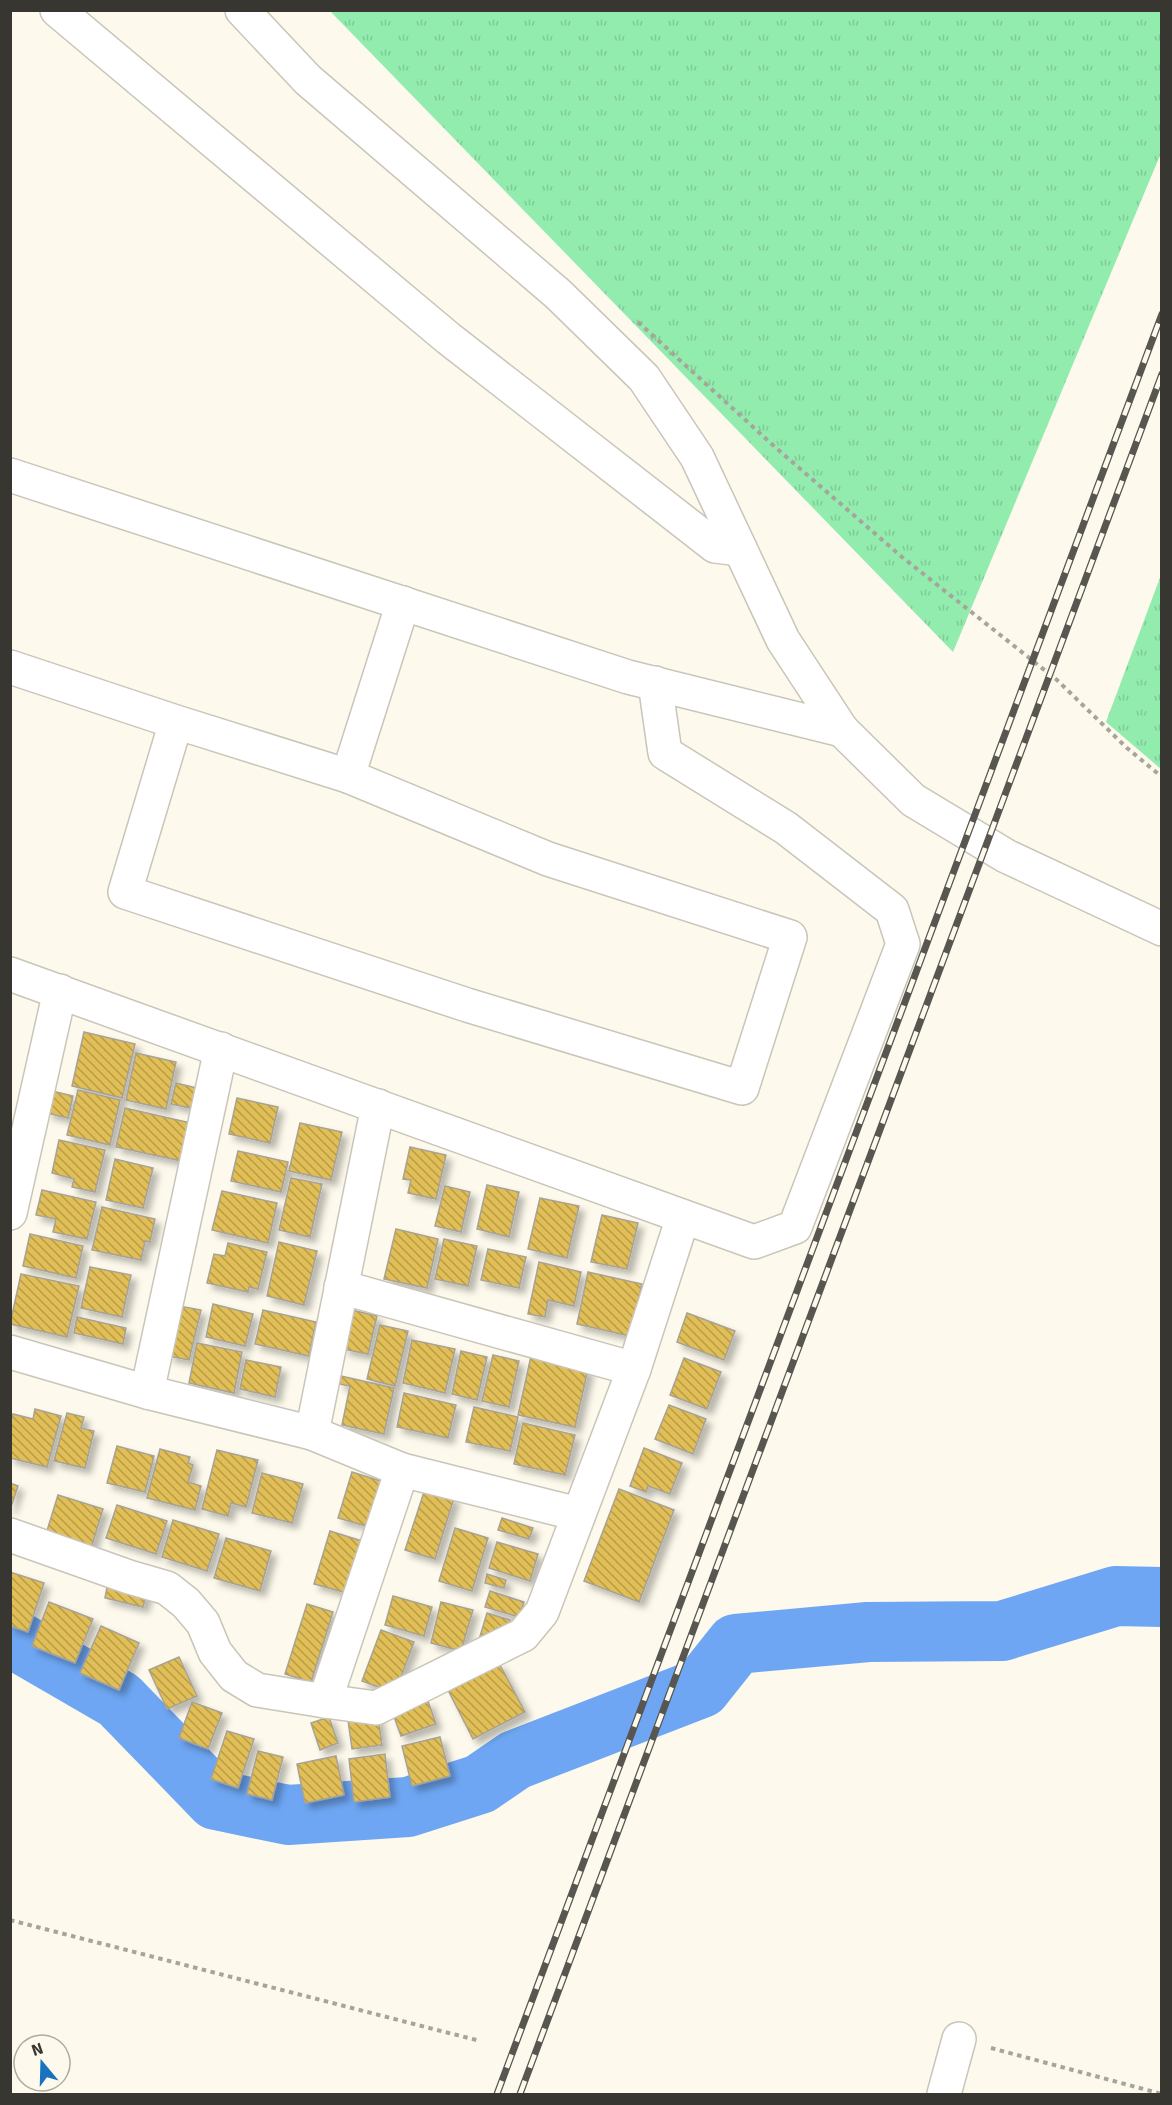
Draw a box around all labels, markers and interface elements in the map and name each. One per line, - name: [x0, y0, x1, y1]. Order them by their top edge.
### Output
- north arrow: [12, 2033, 72, 2093]
- text: N: [29, 2038, 46, 2061]

